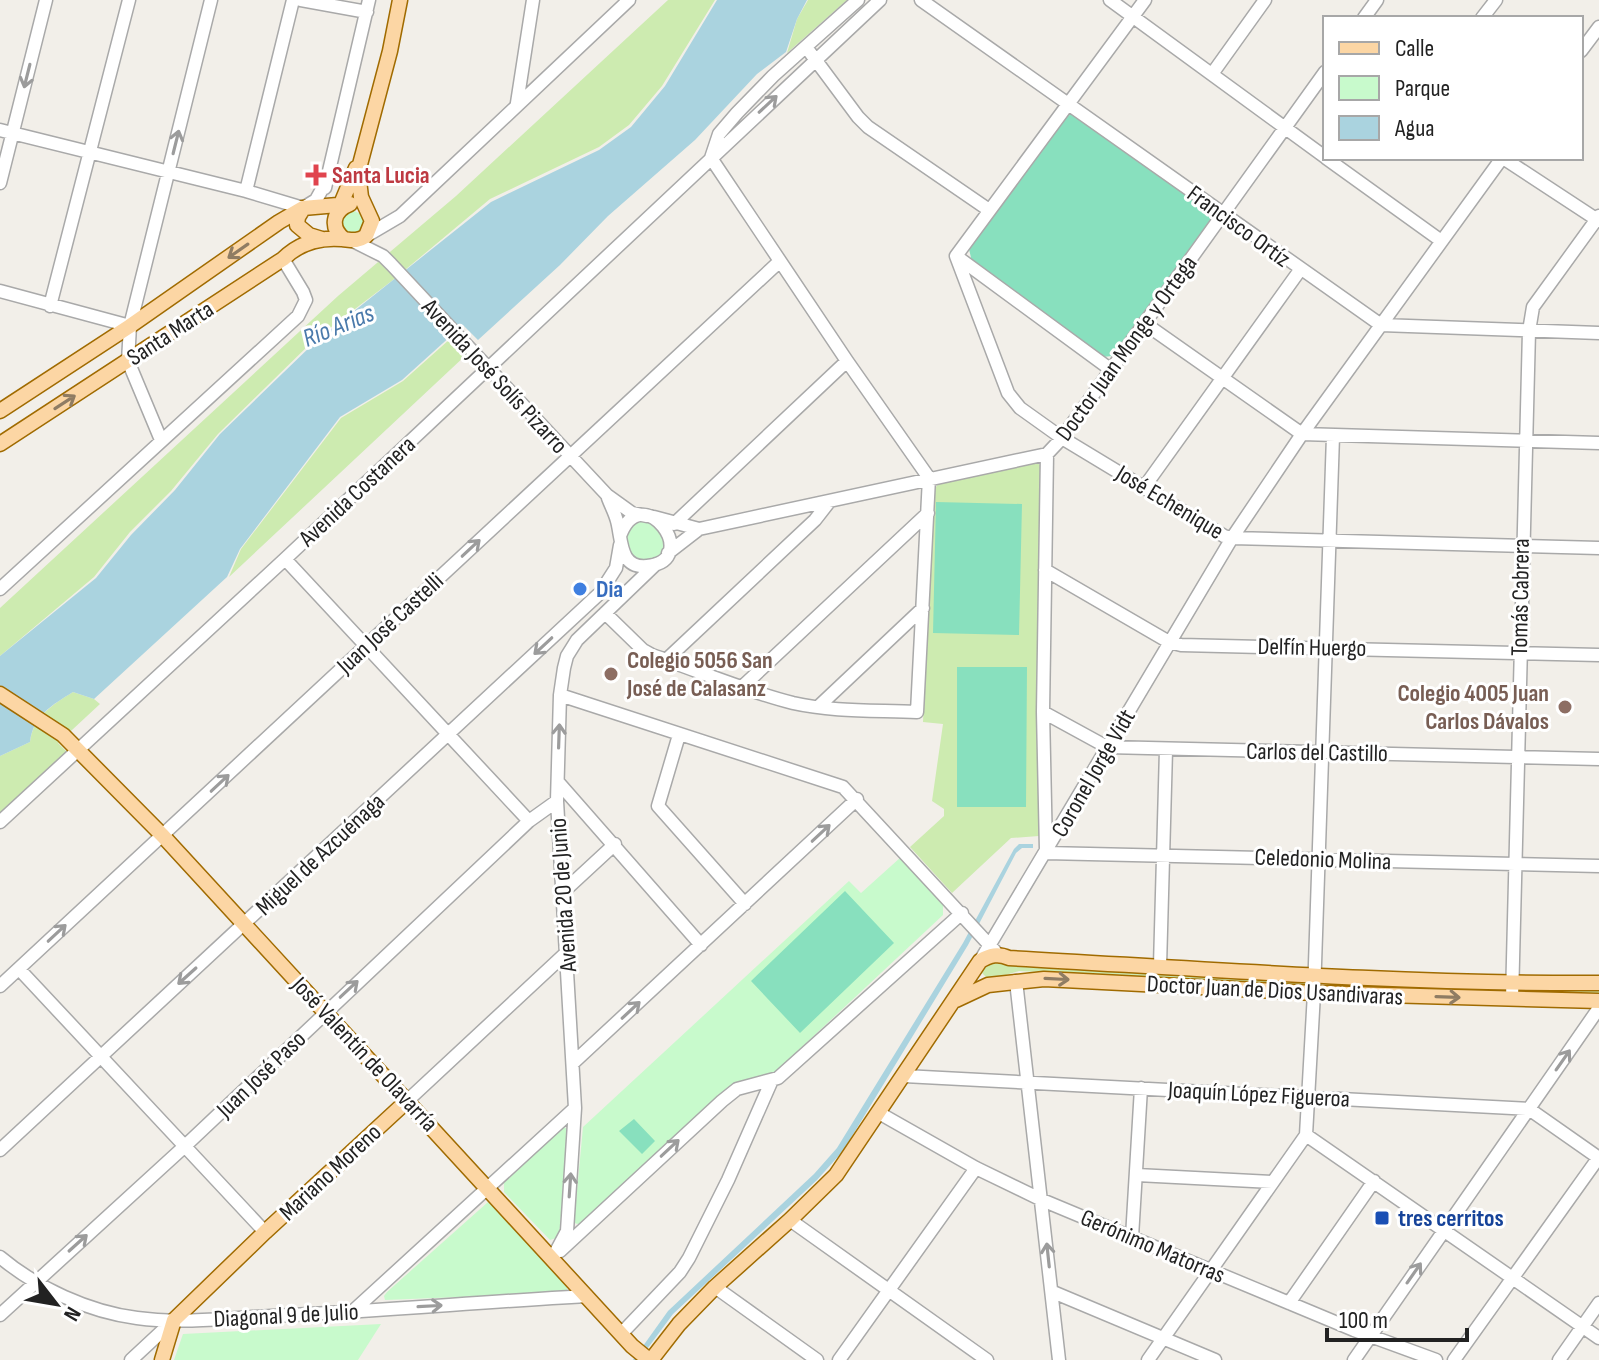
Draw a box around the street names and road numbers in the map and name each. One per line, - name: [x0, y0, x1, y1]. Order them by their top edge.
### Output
- street label: Francisco Ortíz: [1181, 179, 1296, 274]
- street label: Doctor Juan Monge y Ortega: [1049, 250, 1203, 447]
- street label: Avenida José Solís Pizarro: [415, 292, 574, 460]
- street label: Santa Marta: [122, 295, 219, 372]
- street label: Avenida Costanera: [292, 430, 422, 553]
- street label: José Echenique: [1110, 458, 1229, 546]
- street label: Tomás Cabrera: [1505, 538, 1536, 656]
- street label: Juan José Castelli: [330, 567, 450, 681]
- street label: Delfín Huergo: [1257, 632, 1367, 663]
- street label: Coronel Jorge Vidt: [1045, 704, 1142, 842]
- street label: Carlos del Castillo: [1246, 737, 1388, 768]
- street label: Miguel de Azcuénaga: [250, 787, 391, 922]
- street label: Avenida 20 de Junio: [544, 817, 583, 974]
- street label: Celedonio Molina: [1254, 843, 1392, 876]
- street label: Doctor Juan de Dios Usandivaras: [1146, 969, 1404, 1012]
- street label: José Valentín de Olavarría: [285, 970, 444, 1138]
- street label: Juan José Paso: [210, 1025, 312, 1125]
- street label: Joaquín López Figueroa: [1166, 1075, 1351, 1114]
- street label: Mariano Moreno: [273, 1118, 387, 1227]
- street label: Gerónimo Matorras: [1076, 1203, 1229, 1290]
- street label: Diagonal 9 de Julio: [213, 1297, 359, 1334]

